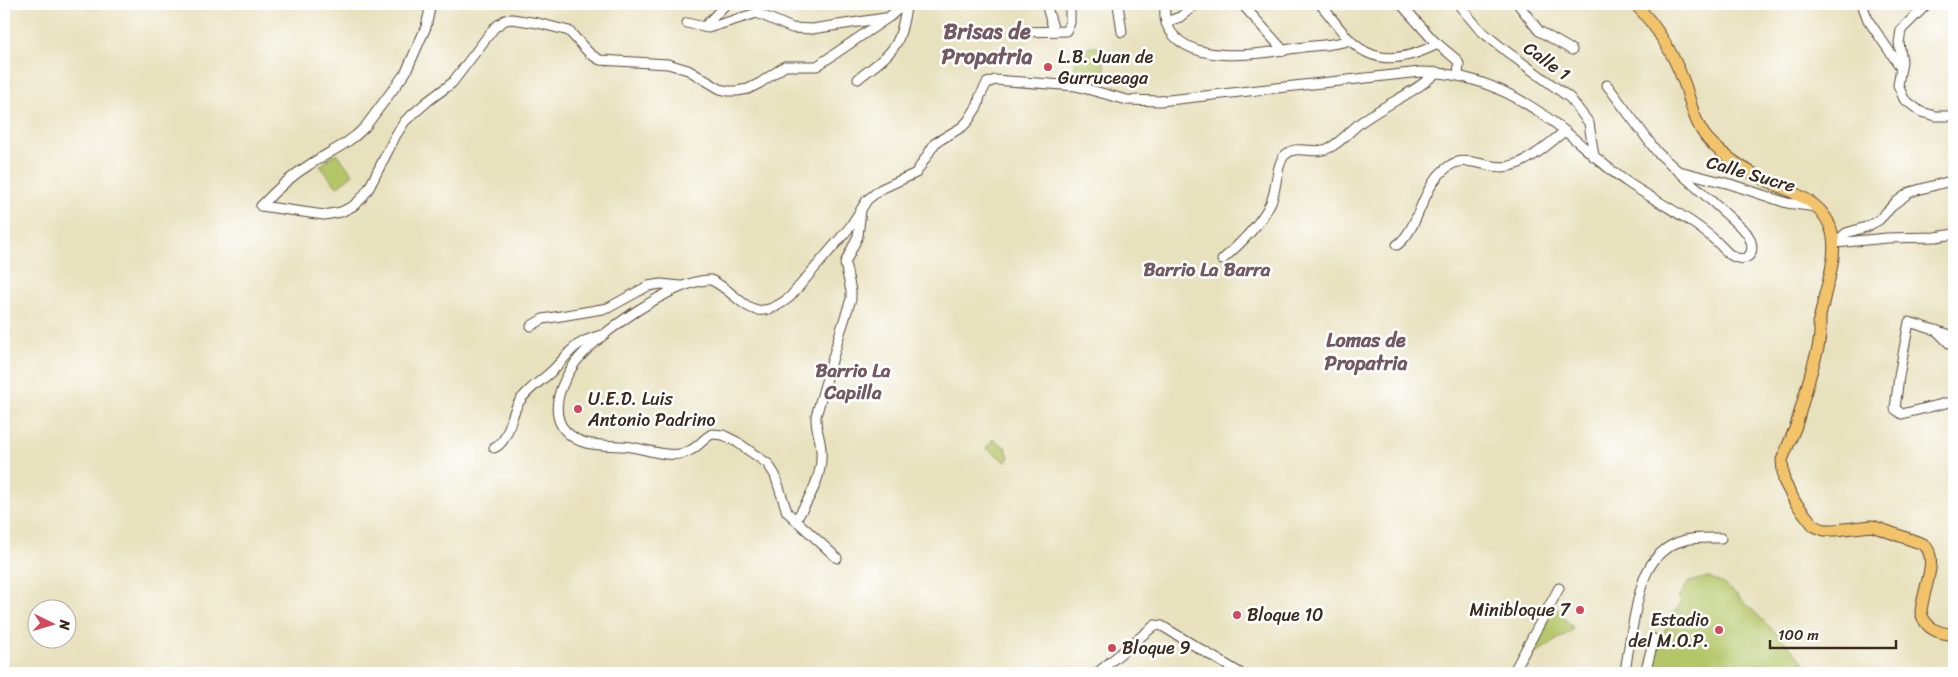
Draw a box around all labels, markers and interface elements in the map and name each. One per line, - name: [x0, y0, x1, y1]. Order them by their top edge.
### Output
- district label: Brisas de Propatria: [941, 12, 1033, 76]
- street label: Calle 1: [1516, 33, 1578, 89]
- place label: L.B. Juan de Gurruceaga: [1058, 41, 1153, 94]
- marker: L.B. Juan de Gurruceaga: [1042, 61, 1054, 73]
- street label: Calle Sucre: [1703, 146, 1799, 202]
- district label: Barrio La Barra: [1144, 253, 1271, 286]
- district label: Lomas de Propatria: [1325, 323, 1407, 381]
- district label: Barrio La Capilla: [815, 354, 891, 409]
- place label: U.E.D. Luis Antonio Padrino: [587, 383, 715, 436]
- marker: U.E.D. Luis Antonio Padrino: [572, 403, 584, 415]
- place label: Minibloque 7: [1469, 594, 1572, 626]
- place label: Bloque 10: [1247, 599, 1324, 631]
- north arrow: [28, 600, 78, 650]
- marker: Minibloque 7: [1574, 604, 1586, 616]
- place label: Estadio del M.O.P.: [1628, 604, 1709, 657]
- marker: Bloque 10: [1231, 609, 1243, 621]
- scale bar: [1770, 617, 1897, 649]
- text: N: [52, 618, 77, 631]
- text: 100 m: [1778, 622, 1819, 648]
- marker: Estadio del M.O.P.: [1713, 624, 1725, 636]
- place label: Bloque 9: [1122, 632, 1190, 664]
- marker: Bloque 9: [1106, 642, 1118, 654]

